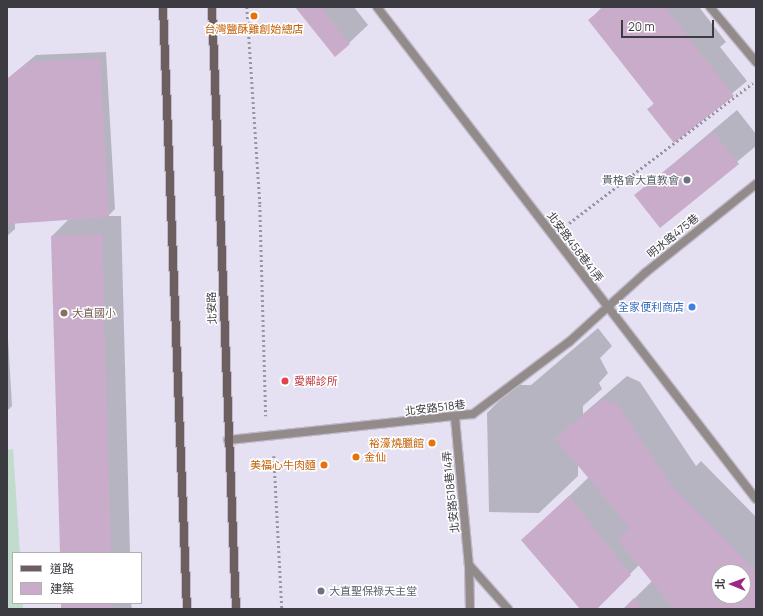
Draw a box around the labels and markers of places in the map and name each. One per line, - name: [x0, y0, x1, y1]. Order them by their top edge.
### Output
- marker: 台灣鹽酥雞創始總店: [249, 11, 259, 21]
- place label: 台灣鹽酥雞創始總店: [205, 22, 303, 36]
- place label: 貴格會大直教會: [602, 173, 679, 187]
- marker: 貴格會大直教會: [682, 175, 692, 185]
- place label: 全家便利商店: [618, 300, 684, 314]
- marker: 全家便利商店: [687, 302, 697, 312]
- place label: 大直國小: [72, 306, 116, 320]
- marker: 大直國小: [59, 308, 69, 318]
- place label: 愛鄰診所: [294, 374, 338, 388]
- marker: 愛鄰診所: [279, 375, 291, 387]
- place label: 裕濠燒臘館: [369, 436, 424, 450]
- marker: 裕濠燒臘館: [427, 438, 437, 448]
- place label: 金仙: [364, 450, 386, 464]
- marker: 金仙: [351, 452, 361, 462]
- place label: 美福心牛肉麵: [250, 458, 316, 472]
- marker: 美福心牛肉麵: [319, 460, 329, 470]
- place label: 大直聖保祿天主堂: [329, 584, 417, 598]
- marker: 大直聖保祿天主堂: [316, 586, 326, 596]

